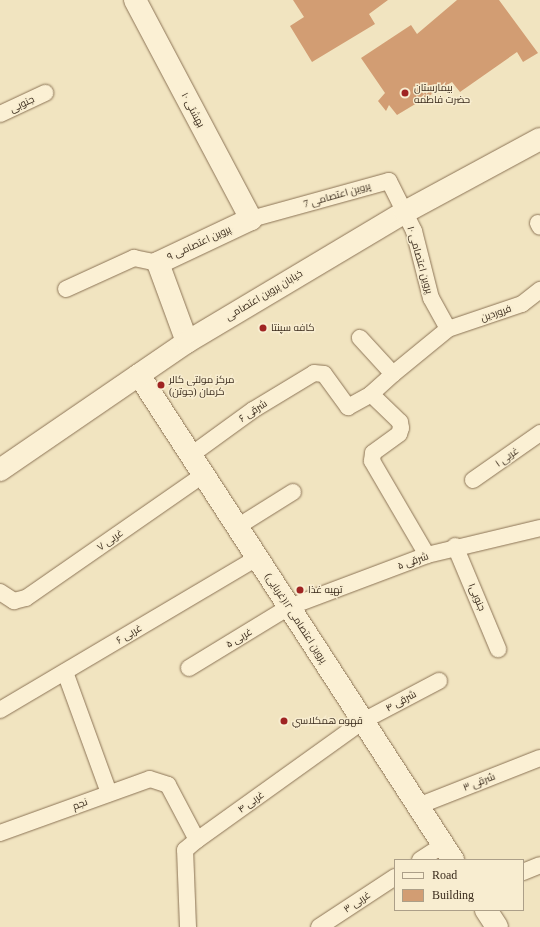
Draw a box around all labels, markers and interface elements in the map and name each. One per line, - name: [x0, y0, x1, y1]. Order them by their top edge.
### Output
- place label: بیمارستان حضرت فاطمه: [414, 81, 470, 104]
- marker: بیمارستان حضرت فاطمه: [399, 87, 411, 99]
- street label: بهشتی ۱۰: [179, 91, 207, 129]
- street label: جنوبی: [8, 93, 36, 115]
- street label: پروین اعتصامی 7: [302, 180, 372, 210]
- street label: پروین اعتصامی ۹: [165, 223, 233, 263]
- street label: پروین اعتصامی ۱۰: [405, 225, 435, 295]
- street label: خیابان پروین اعتصامی: [223, 267, 305, 323]
- street label: فروردین: [479, 302, 513, 324]
- place label: کافه سپنتا: [271, 322, 315, 334]
- marker: کافه سپنتا: [258, 323, 268, 333]
- place label: مرکز مولتی کالر کرمان (جوتن): [169, 373, 234, 396]
- marker: مرکز مولتی کالر کرمان (جوتن): [156, 380, 166, 390]
- street label: شرقی ۶: [237, 397, 269, 425]
- street label: غربی ۱: [493, 445, 521, 469]
- street label: غربی ۷: [95, 527, 125, 553]
- street label: شرقی ۵: [396, 550, 430, 572]
- street label: پروین اعتصامی ۱۲(غربایی): [262, 571, 330, 665]
- street label: جنوبی۱: [466, 581, 488, 613]
- place label: تهیه غذا: [308, 584, 342, 596]
- marker: تهیه غذا: [295, 585, 305, 595]
- street label: غربی ۶: [114, 622, 144, 646]
- street label: غربی ۵: [224, 626, 254, 650]
- street label: شرقی ۴: [384, 688, 418, 714]
- place label: قهوه همكلاسي: [292, 715, 363, 727]
- marker: قهوه همكلاسي: [279, 716, 289, 726]
- street label: شرقی ۳: [461, 770, 497, 794]
- street label: غربی ۴: [236, 788, 266, 816]
- street label: نجم: [71, 796, 89, 812]
- legend: [394, 859, 524, 911]
- text: Road: [432, 868, 457, 882]
- text: Building: [432, 888, 474, 902]
- street label: غربی ۳: [341, 889, 373, 915]

